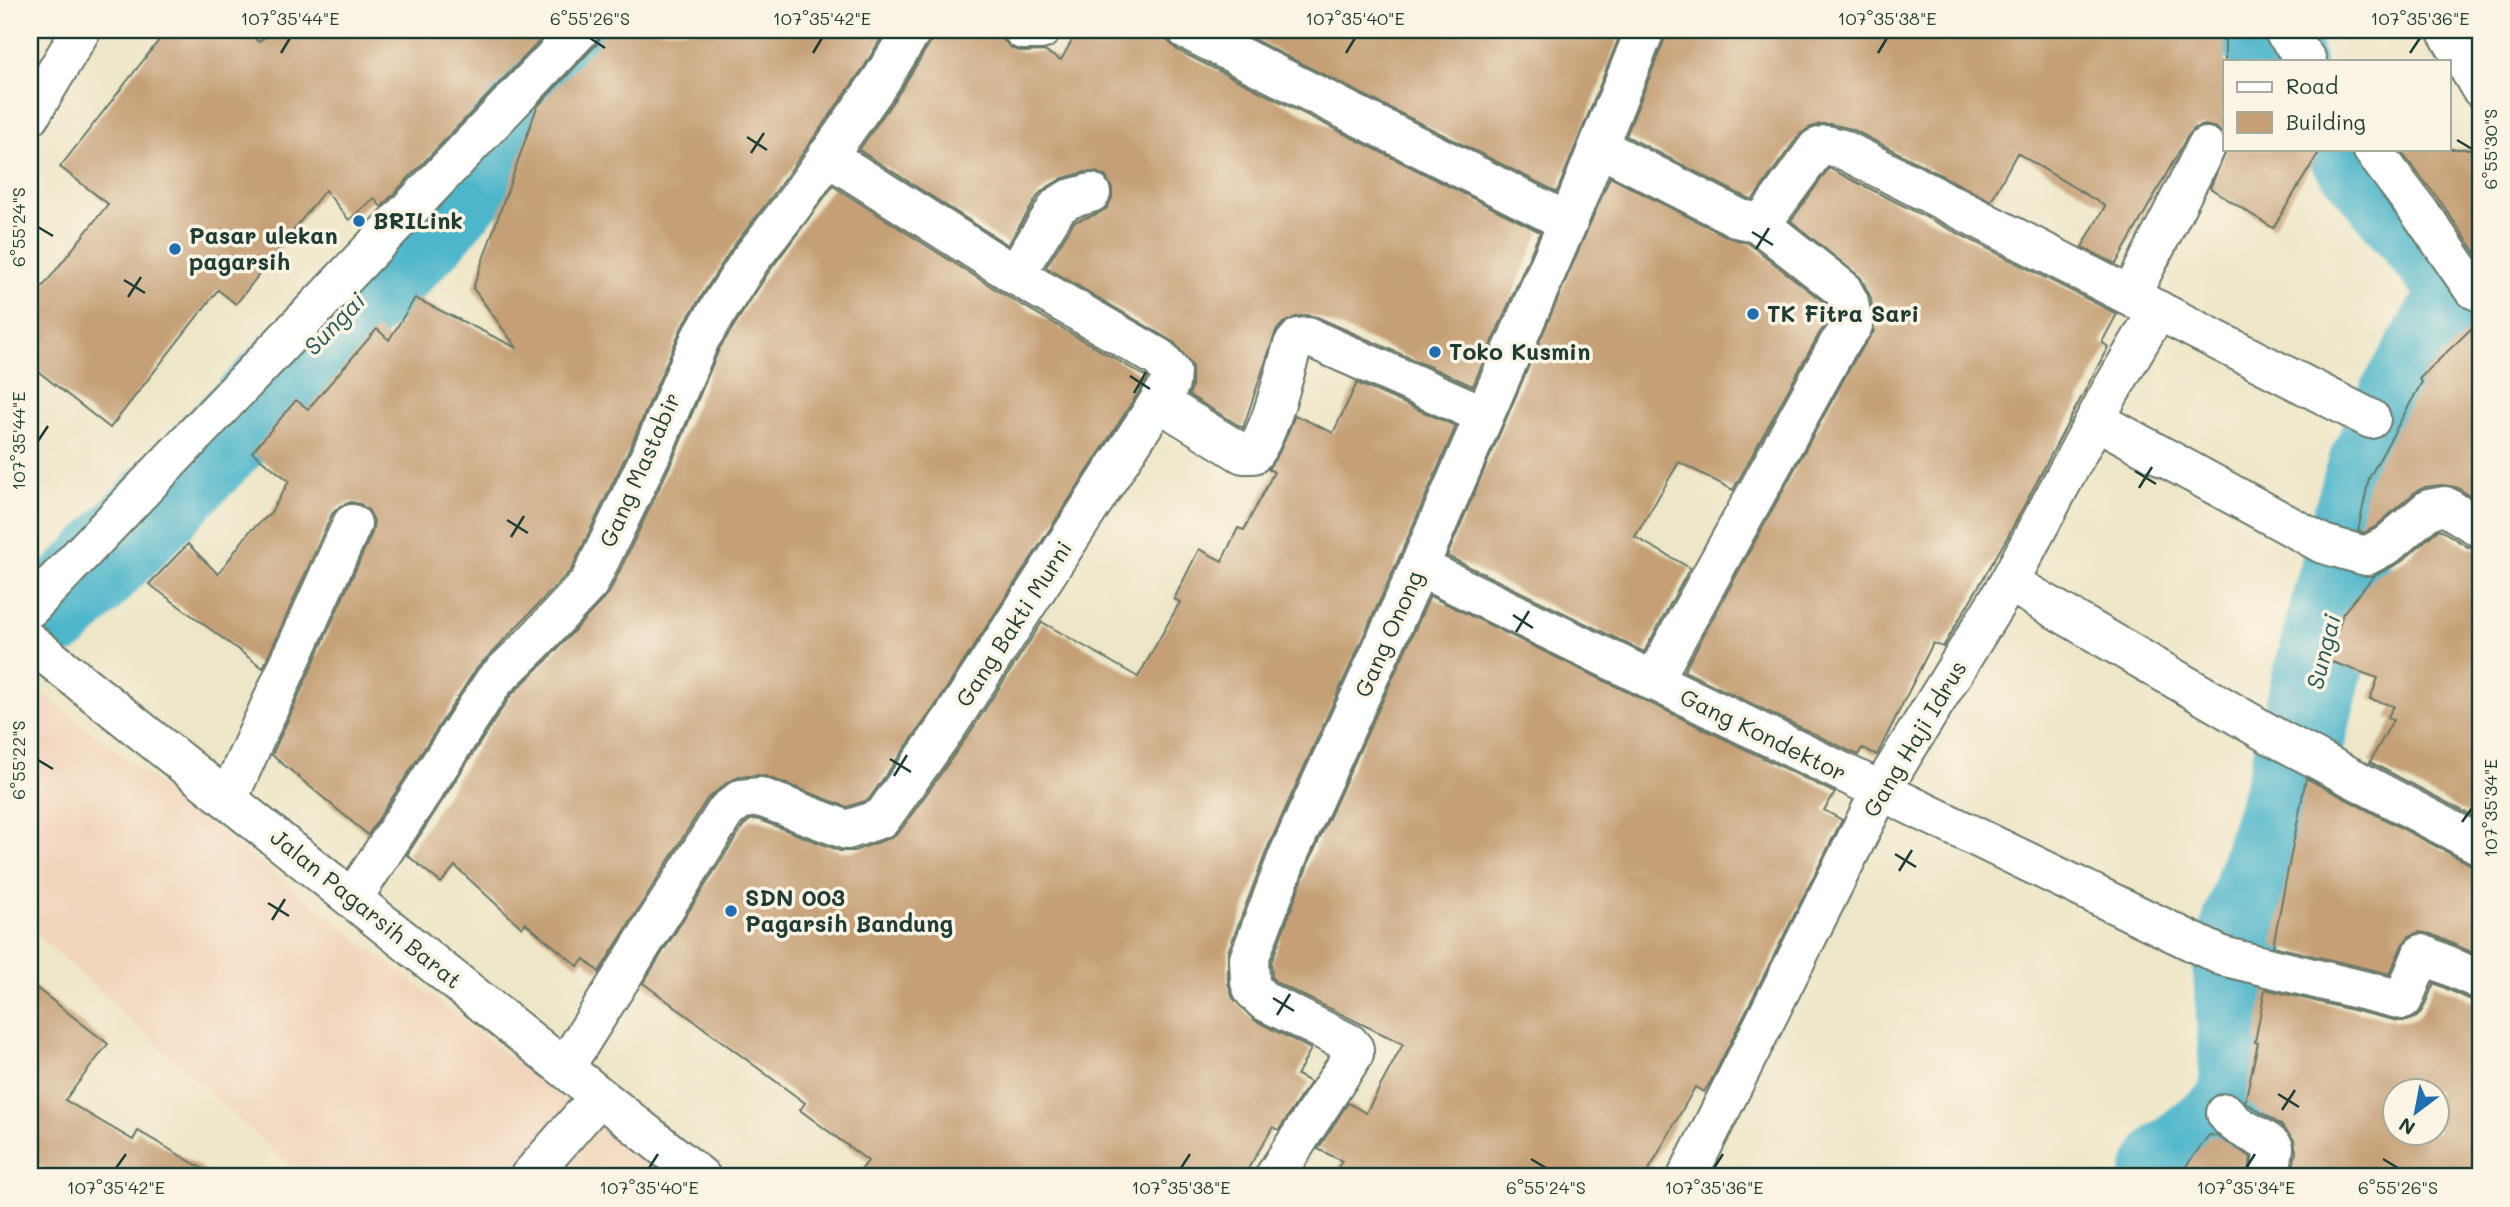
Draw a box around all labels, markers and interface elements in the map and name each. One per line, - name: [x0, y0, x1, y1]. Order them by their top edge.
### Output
- text: 107°35'44"E: [241, 6, 339, 30]
- text: 6°55'26"S: [550, 6, 630, 30]
- text: 107°35'42"E: [773, 6, 871, 30]
- text: 107°35'40"E: [1305, 6, 1405, 30]
- text: 107°35'38"E: [1837, 6, 1937, 30]
- text: 107°35'36"E: [2370, 6, 2470, 30]
- legend: [2223, 60, 2450, 150]
- text: Road: [2286, 72, 2338, 99]
- text: Building: [2286, 108, 2366, 135]
- text: 6°55'30"S: [2478, 109, 2502, 189]
- text: 6°55'24"S: [6, 187, 30, 267]
- place label: BRILink: [373, 205, 463, 235]
- marker: BRILink: [351, 213, 367, 229]
- place label: Pasar ulekan pagarsih: [189, 220, 338, 276]
- marker: Pasar ulekan pagarsih: [167, 241, 183, 257]
- water label: Sungai: [296, 284, 372, 361]
- place label: TK Fitra Sari: [1767, 298, 1919, 328]
- marker: TK Fitra Sari: [1745, 306, 1761, 322]
- place label: Toko Kusmin: [1449, 336, 1590, 366]
- marker: Toko Kusmin: [1427, 344, 1443, 360]
- street label: Gang Mastabir: [592, 388, 687, 552]
- text: 107°35'44"E: [6, 392, 30, 490]
- street label: Gang Bakti Murni: [948, 535, 1078, 712]
- street label: Gang Onong: [1347, 566, 1429, 702]
- water label: Sungai: [2298, 610, 2347, 692]
- street label: Gang Haji Idrus: [1856, 655, 1973, 822]
- street label: Gang Kondektor: [1675, 681, 1852, 787]
- text: 6°55'22"S: [6, 720, 30, 800]
- text: 107°35'34"E: [2478, 759, 2502, 857]
- street label: Jalan Pagarsih Barat: [265, 822, 469, 995]
- place label: SDN 003 Pagarsih Bandung: [745, 882, 953, 938]
- marker: SDN 003 Pagarsih Bandung: [723, 903, 739, 919]
- north arrow: [2380, 1078, 2450, 1148]
- text: N: [2394, 1112, 2419, 1141]
- text: 107°35'42"E: [67, 1175, 165, 1199]
- text: 107°35'40"E: [599, 1175, 699, 1199]
- text: 107°35'38"E: [1131, 1175, 1231, 1199]
- text: 6°55'24"S: [1506, 1175, 1586, 1199]
- text: 107°35'36"E: [1664, 1175, 1764, 1199]
- text: 107°35'34"E: [2197, 1175, 2295, 1199]
- text: 6°55'26"S: [2358, 1175, 2438, 1199]

